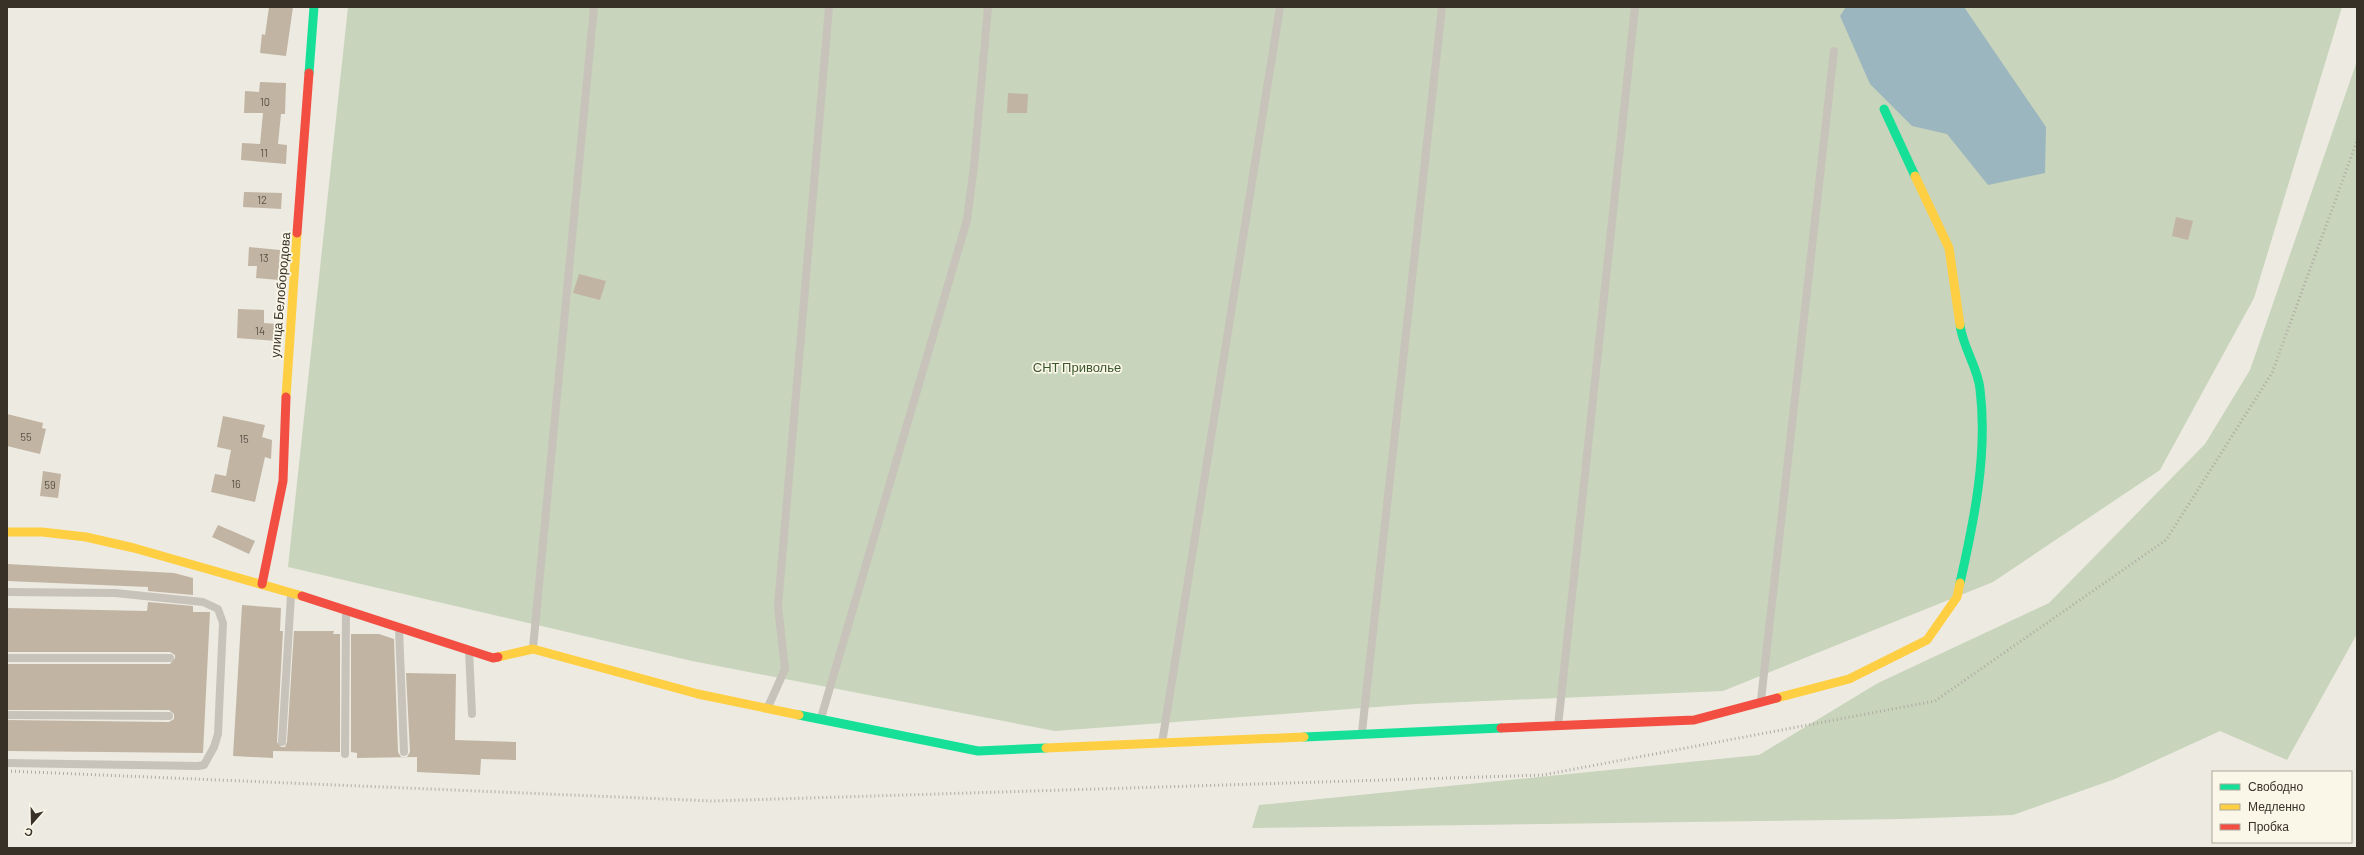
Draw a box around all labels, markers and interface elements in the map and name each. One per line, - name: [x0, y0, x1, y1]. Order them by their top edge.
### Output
- house number: 10: [260, 95, 270, 108]
- house number: 11: [260, 146, 268, 159]
- house number: 12: [257, 193, 267, 206]
- street label: улица Белобородова: [267, 231, 294, 359]
- house number: 13: [259, 251, 269, 264]
- house number: 14: [255, 324, 265, 337]
- park label: СНТ Приволье: [1033, 359, 1121, 375]
- house number: 55: [20, 430, 32, 443]
- house number: 15: [239, 432, 249, 445]
- house number: 16: [231, 477, 241, 490]
- house number: 59: [44, 478, 56, 491]
- legend: [2212, 771, 2352, 843]
- text: Свободно: [2248, 779, 2303, 794]
- text: Медленно: [2248, 799, 2305, 814]
- north arrow: [12, 803, 52, 843]
- text: Пробка: [2248, 819, 2289, 834]
- text: С: [22, 825, 34, 840]

